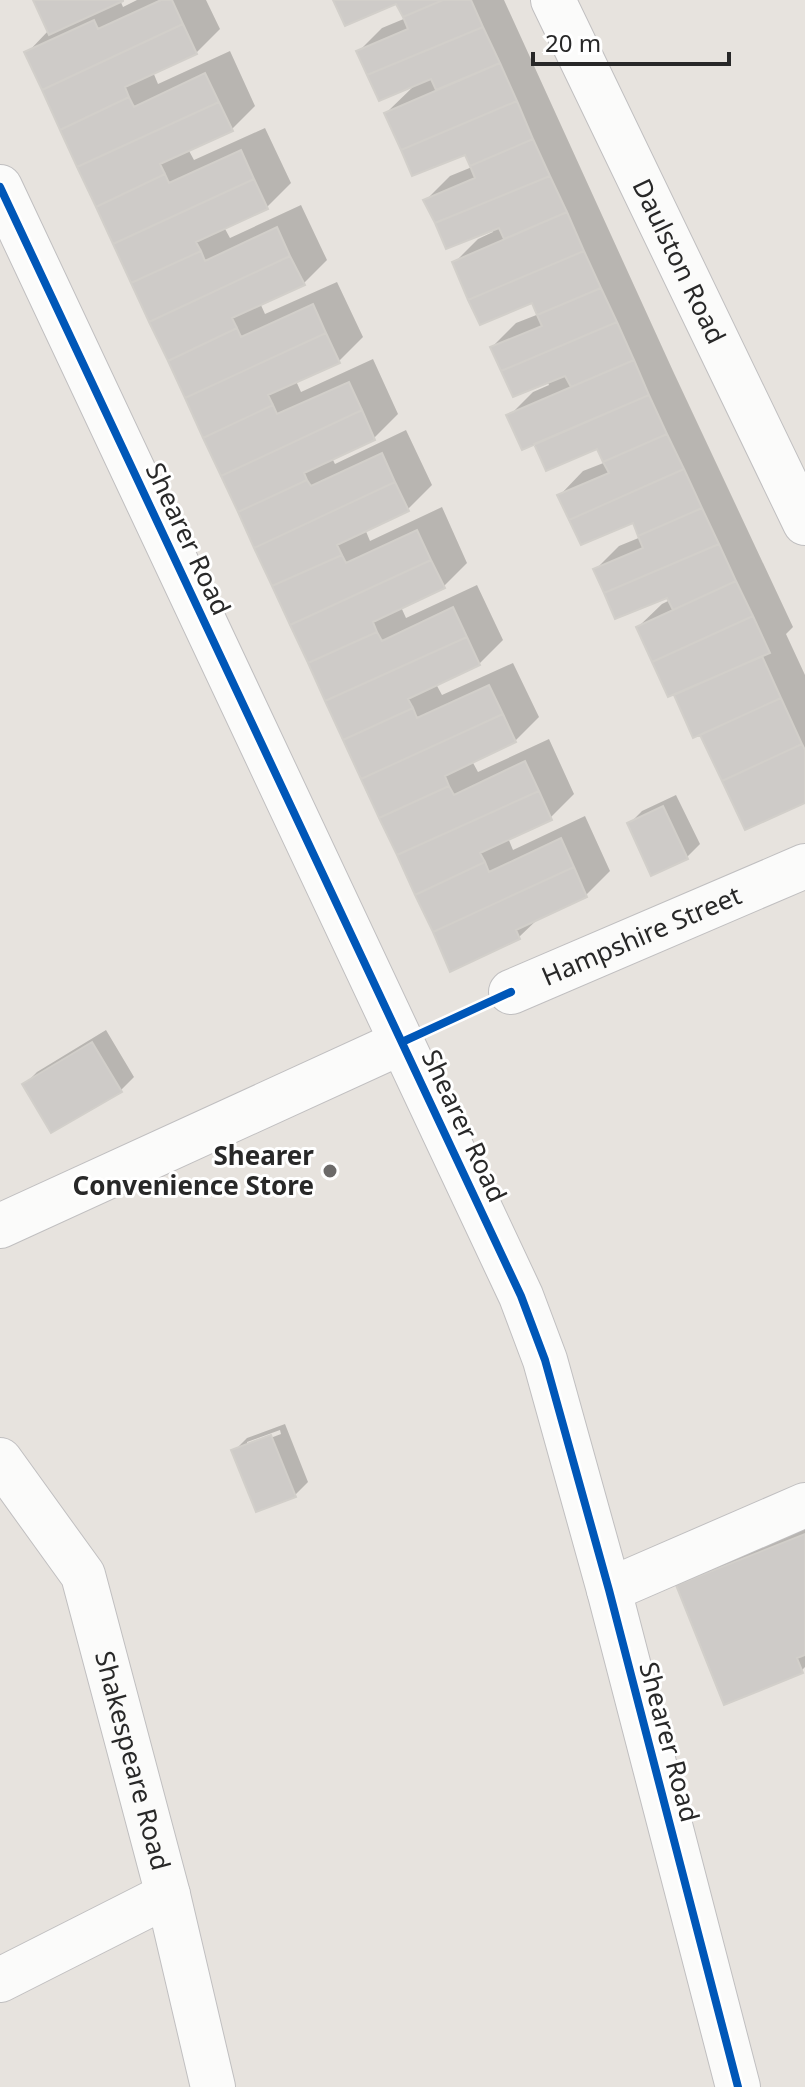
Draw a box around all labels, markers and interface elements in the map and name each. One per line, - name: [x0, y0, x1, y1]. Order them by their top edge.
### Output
- scale bar: [533, 16, 729, 66]
- text: 20 m: [545, 26, 601, 59]
- street label: Daulston Road: [625, 172, 735, 349]
- street label: Shearer Road: [138, 456, 240, 621]
- street label: Hampshire Street: [536, 877, 746, 994]
- street label: Shearer Road: [414, 1043, 516, 1208]
- place label: Shearer Convenience Store: [73, 1137, 314, 1203]
- marker: Shearer Convenience Store: [321, 1162, 339, 1180]
- street label: Shakespeare Road: [87, 1647, 180, 1874]
- street label: Shearer Road: [631, 1658, 709, 1826]

